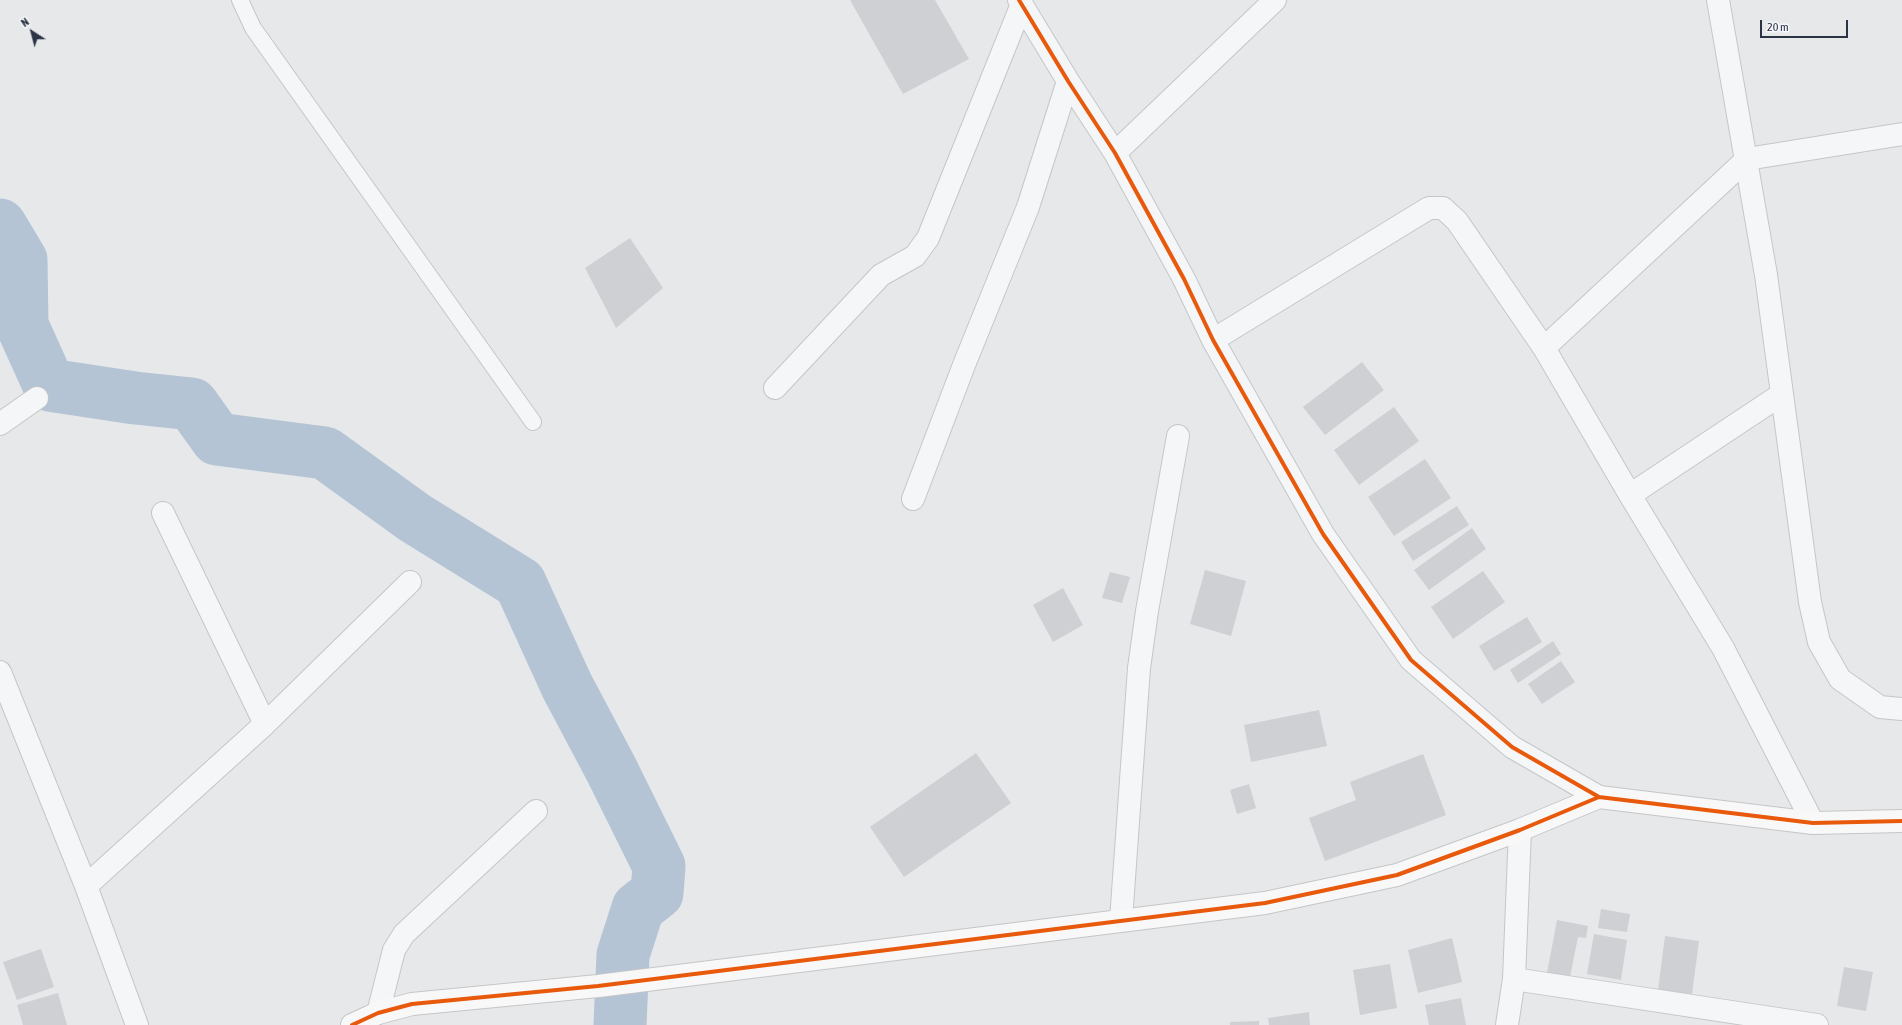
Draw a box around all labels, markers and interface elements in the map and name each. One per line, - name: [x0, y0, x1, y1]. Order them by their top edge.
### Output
- north arrow: [12, 12, 52, 52]
- scale bar: [1762, 12, 1850, 38]
- text: N: [19, 16, 31, 29]
- text: 20 m: [1767, 20, 1789, 34]

